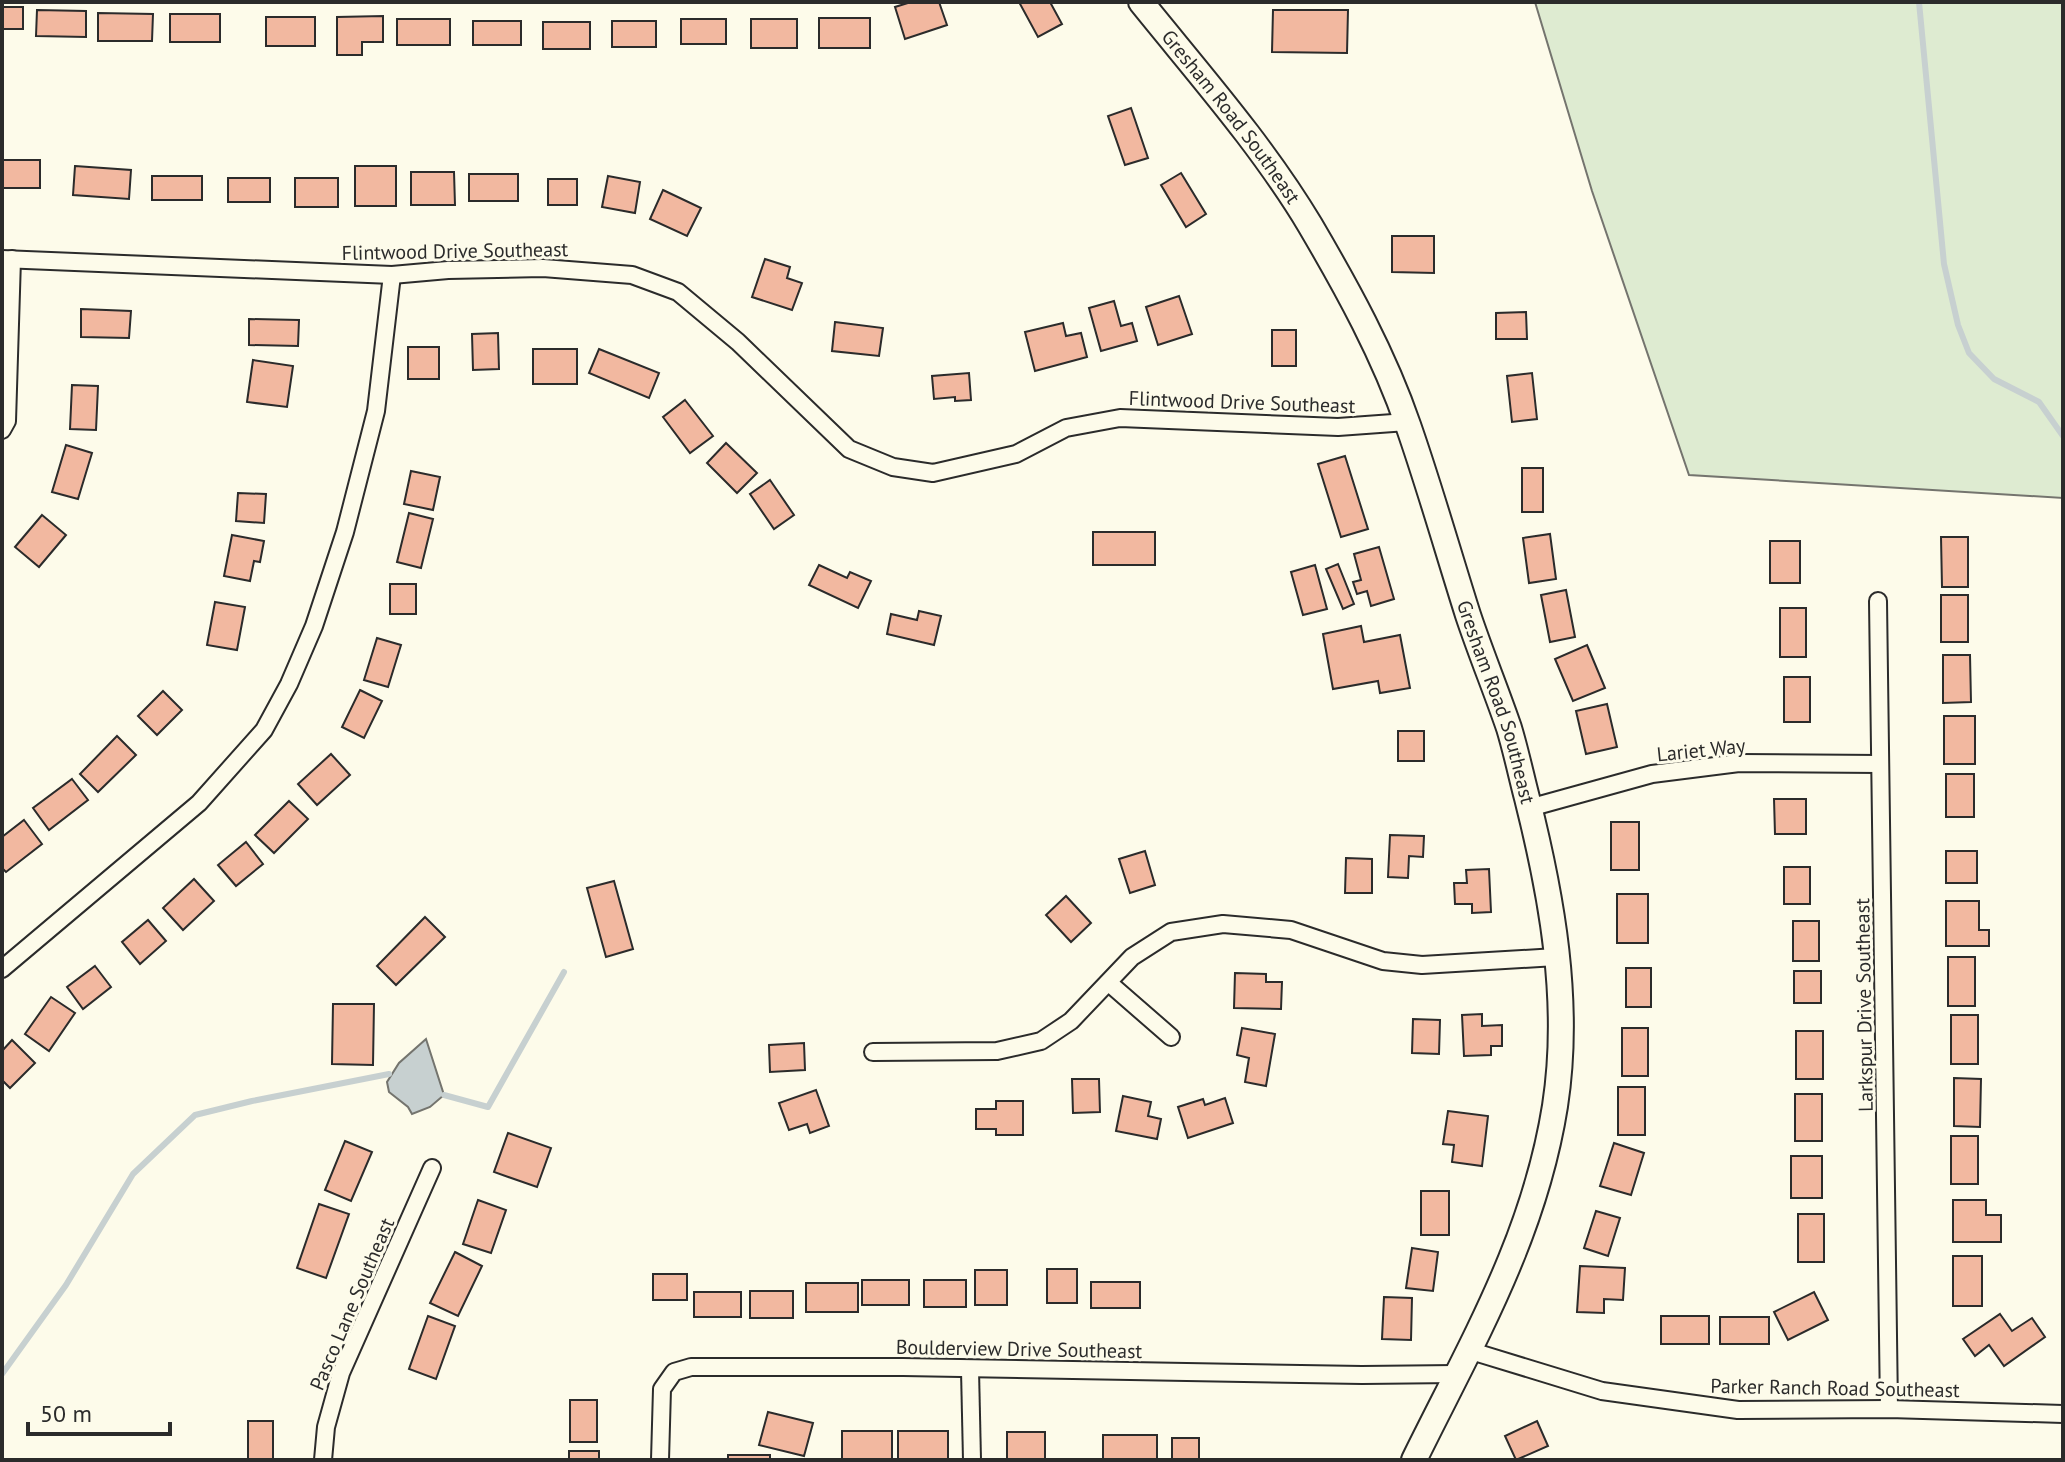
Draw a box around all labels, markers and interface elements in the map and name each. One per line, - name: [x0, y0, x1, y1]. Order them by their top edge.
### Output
- street label: Gresham Road Southeast: [1156, 24, 1306, 209]
- street label: Flintwood Drive Southeast: [342, 236, 569, 266]
- street label: Flintwood Drive Southeast: [1128, 385, 1356, 419]
- street label: Gresham Road Southeast: [1451, 597, 1541, 807]
- street label: Lariet Way: [1655, 732, 1747, 768]
- street label: Larkspur Drive Southeast: [1849, 898, 1879, 1112]
- street label: Pasco Lane Southeast: [304, 1214, 400, 1394]
- street label: Boulderview Drive Southeast: [896, 1334, 1143, 1364]
- street label: Parker Ranch Road Southeast: [1710, 1373, 1960, 1403]
- scale bar: [28, 1386, 170, 1436]
- text: 50 m: [40, 1398, 92, 1429]

